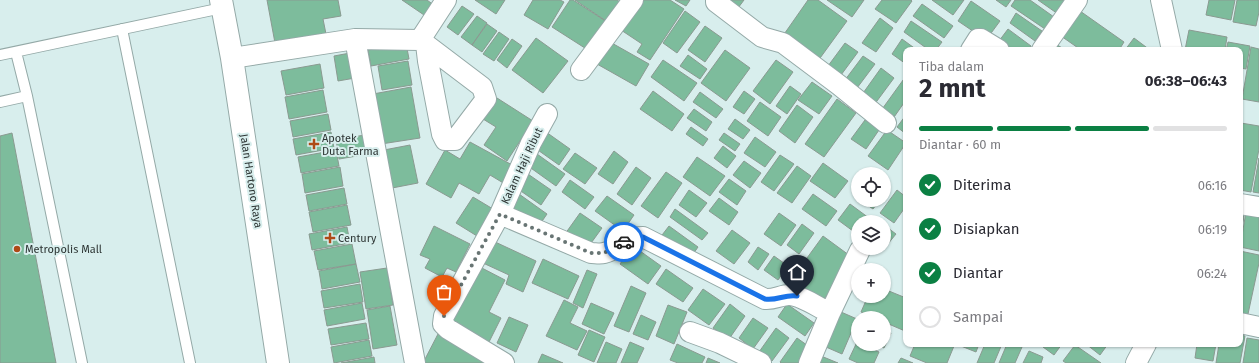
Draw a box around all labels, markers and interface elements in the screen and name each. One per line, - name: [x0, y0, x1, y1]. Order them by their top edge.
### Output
- text: Tiba dalam: [919, 59, 984, 74]
- text: 06:38–06:43: [1145, 72, 1227, 90]
- text: 2 mnt: [919, 73, 986, 104]
- street label: Kalam Haji Ribut: [499, 126, 545, 206]
- place label: Apotek Duta Farma: [322, 132, 379, 158]
- street label: Jalan Hartono Raya: [237, 133, 265, 229]
- text: Diantar · 60 m: [919, 137, 1001, 152]
- marker: Apotek Duta Farma: [309, 139, 319, 149]
- map controls: [851, 167, 891, 351]
- button: locate: [851, 167, 891, 207]
- icon: check: [919, 174, 941, 196]
- text: Diterima: [953, 176, 1011, 194]
- text: 06:16: [1198, 178, 1227, 193]
- button: layers: [851, 215, 891, 255]
- icon: check: [919, 218, 941, 240]
- text: Disiapkan: [953, 220, 1020, 238]
- courier: [604, 222, 644, 262]
- text: 06:19: [1198, 222, 1227, 237]
- icon: car: [613, 231, 635, 253]
- place label: Century: [338, 232, 377, 245]
- marker: Century: [325, 233, 335, 243]
- place label: Metropolis Mall: [25, 243, 102, 256]
- marker: Metropolis Mall: [12, 244, 22, 254]
- pin: [780, 255, 814, 296]
- icon: home: [786, 261, 808, 283]
- icon: check: [919, 262, 941, 284]
- button: +: [851, 263, 891, 303]
- text: Diantar: [953, 264, 1003, 282]
- text: 06:24: [1197, 266, 1227, 281]
- pin: [427, 275, 461, 316]
- icon: bag: [433, 281, 455, 303]
- text: Sampai: [953, 308, 1003, 326]
- button: −: [851, 311, 891, 351]

